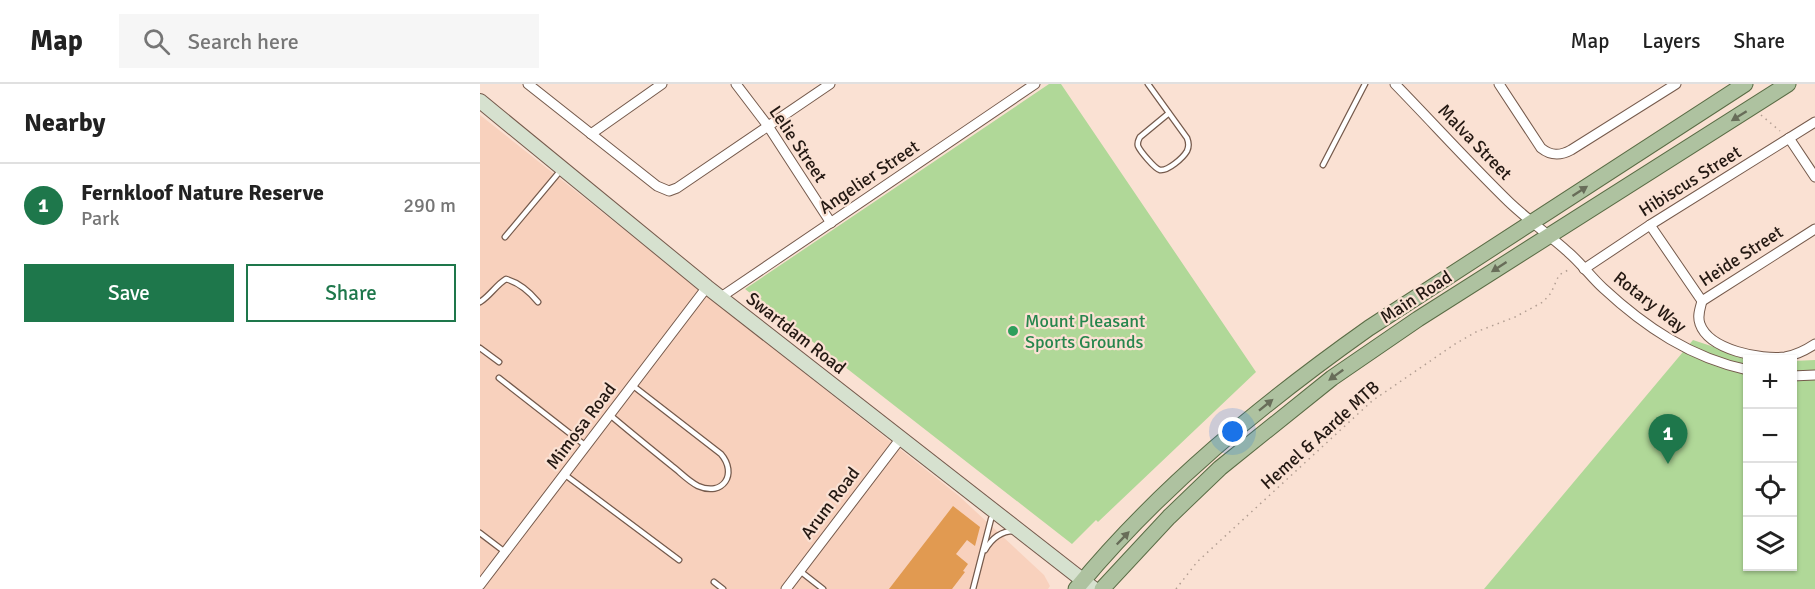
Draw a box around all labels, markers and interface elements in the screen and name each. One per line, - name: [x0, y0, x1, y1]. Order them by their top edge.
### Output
- search box: [119, 14, 539, 68]
- text: Map: [30, 24, 83, 58]
- icon: search: [140, 25, 173, 58]
- text: Search here: [188, 28, 299, 55]
- text: Map: [1571, 28, 1609, 54]
- text: Layers: [1642, 28, 1700, 54]
- text: Share: [1733, 28, 1785, 54]
- street label: Malva Street: [1433, 99, 1517, 185]
- street label: Lelie Street: [764, 101, 832, 187]
- text: Nearby: [24, 107, 105, 139]
- one-way arrow: [1730, 110, 1747, 121]
- street label: Angelier Street: [815, 135, 923, 219]
- street label: Hibiscus Street: [1635, 141, 1745, 221]
- text: Fernkloof Nature Reserve: [81, 179, 324, 206]
- one-way arrow: [1572, 186, 1589, 197]
- text: 1: [38, 193, 49, 218]
- text: 290 m: [403, 193, 456, 218]
- text: Park: [81, 206, 119, 231]
- street label: Heide Street: [1695, 221, 1787, 291]
- one-way arrow: [1491, 261, 1507, 272]
- button: Save: [24, 264, 234, 322]
- button: Share: [246, 264, 456, 322]
- street label: Main Road: [1376, 266, 1456, 328]
- street label: Rotary Way: [1609, 267, 1691, 338]
- street label: Swartdam Road: [742, 287, 850, 379]
- place label: Mount Pleasant Sports Grounds: [1025, 310, 1145, 353]
- marker: Mount Pleasant Sports Grounds: [1006, 324, 1020, 338]
- map controls: [1743, 355, 1797, 571]
- button: +: [1743, 355, 1797, 409]
- one-way arrow: [1329, 369, 1345, 381]
- street label: Hemel & Aarde MTB: [1256, 376, 1384, 494]
- street label: Mimosa Road: [541, 378, 621, 474]
- one-way arrow: [1258, 399, 1274, 412]
- button: −: [1743, 409, 1797, 463]
- pin: 1: [1648, 414, 1688, 464]
- your location: [1218, 417, 1247, 446]
- street label: Arum Road: [796, 463, 864, 543]
- button: locate: [1743, 463, 1797, 517]
- button: layers: [1743, 517, 1797, 571]
- one-way arrow: [1115, 531, 1129, 545]

